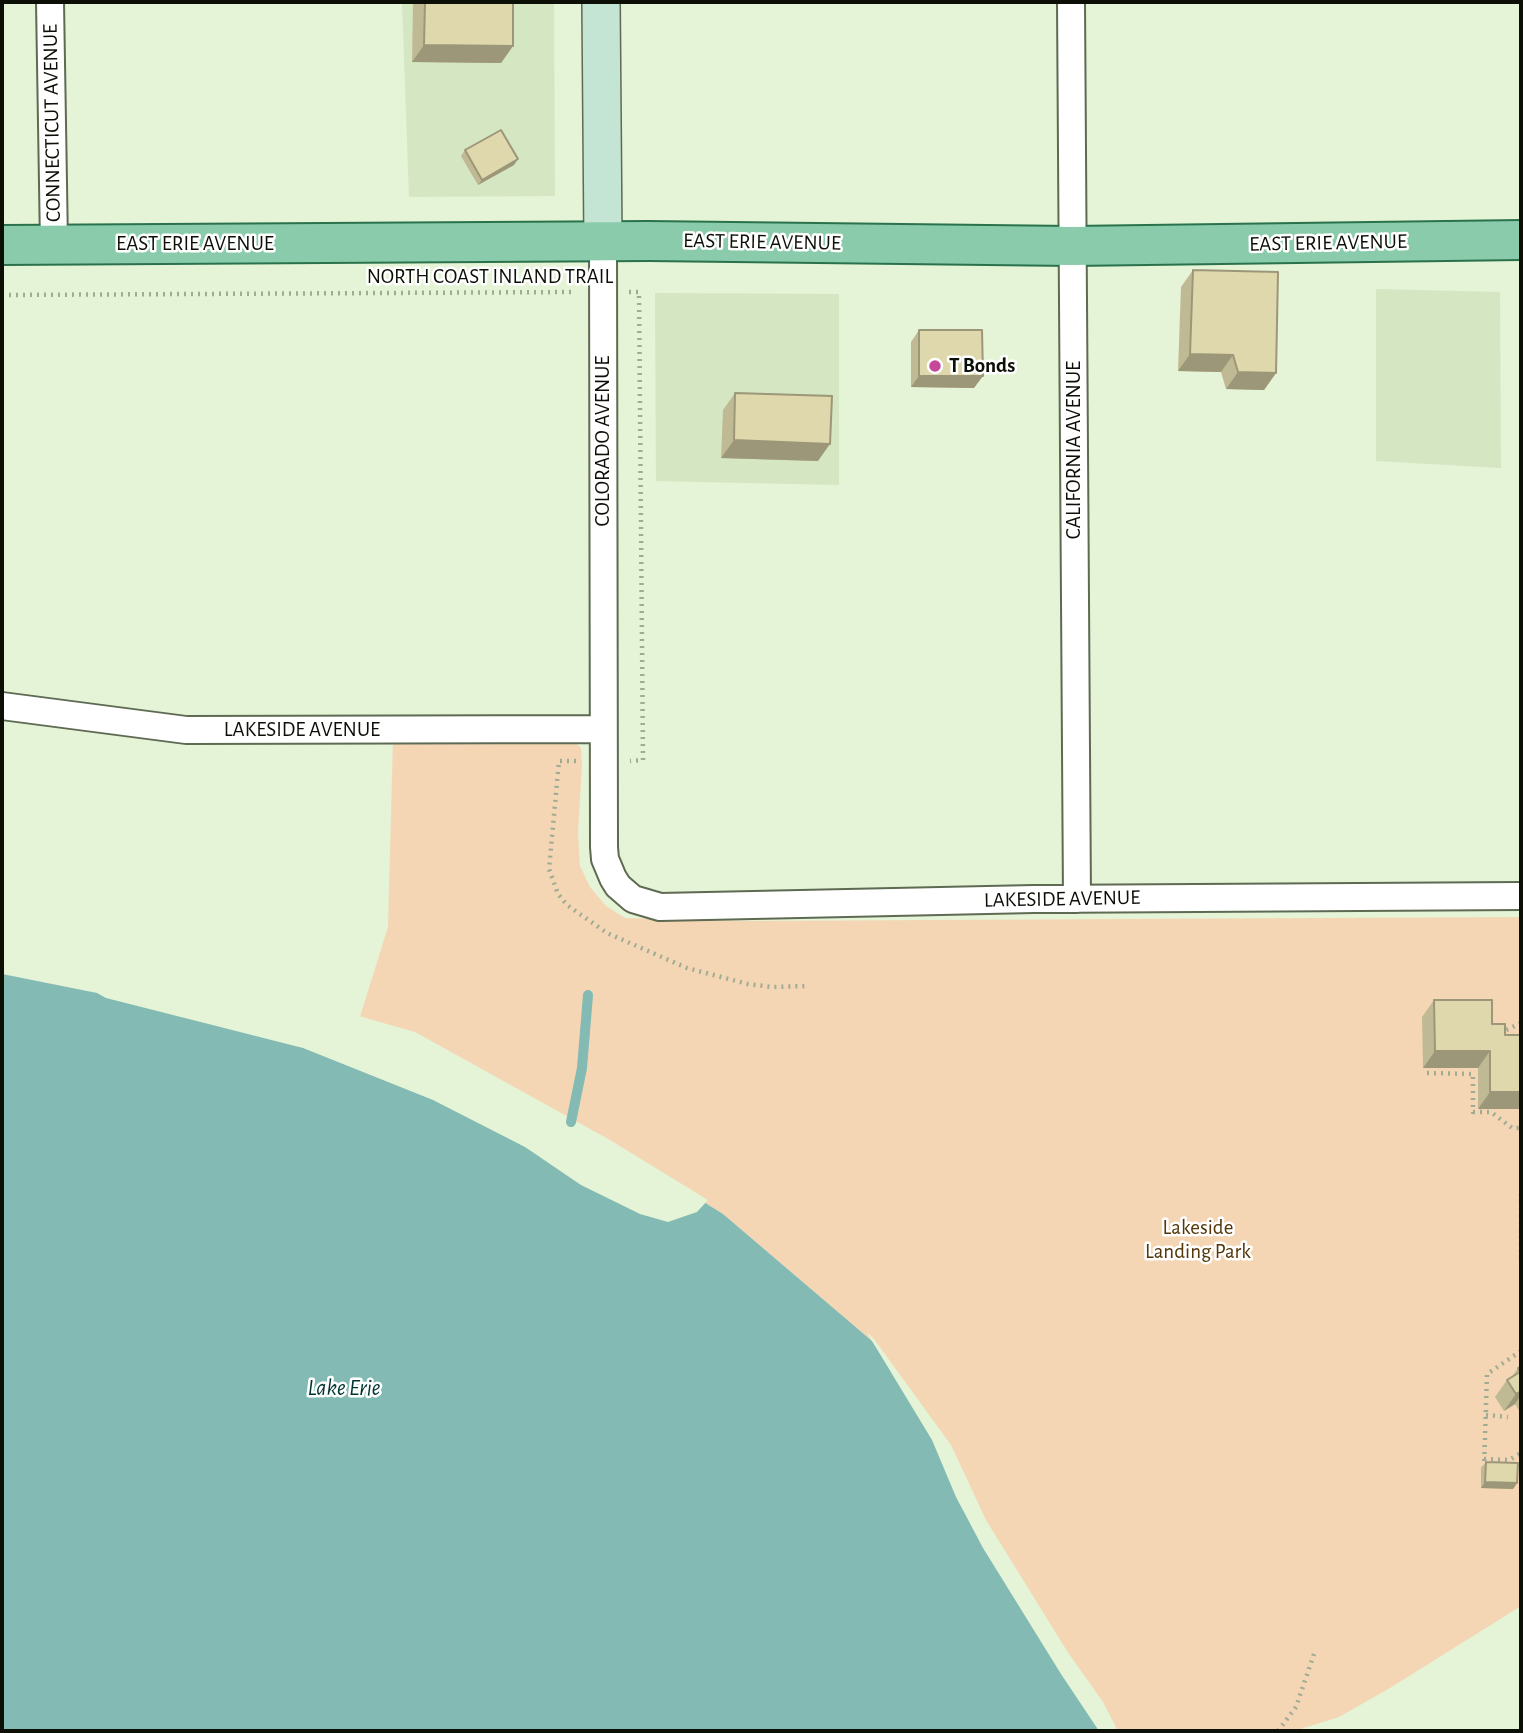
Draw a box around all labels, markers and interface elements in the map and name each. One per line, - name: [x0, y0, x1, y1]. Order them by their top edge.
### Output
- street label: CONNECTICUT AVENUE: [38, 24, 66, 222]
- street label: EAST ERIE AVENUE: [683, 228, 841, 256]
- street label: EAST ERIE AVENUE: [1249, 229, 1407, 257]
- street label: EAST ERIE AVENUE: [116, 231, 274, 257]
- street label: NORTH COAST INLAND TRAIL: [367, 264, 613, 290]
- place label: T Bonds: [949, 353, 1015, 379]
- street label: COLORADO AVENUE: [590, 356, 616, 526]
- marker: T Bonds: [927, 358, 943, 374]
- street label: CALIFORNIA AVENUE: [1061, 361, 1087, 539]
- street label: LAKESIDE AVENUE: [224, 717, 380, 743]
- street label: LAKESIDE AVENUE: [984, 885, 1140, 913]
- park label: Lakeside Landing Park: [1145, 1215, 1251, 1265]
- water label: Lake Erie: [307, 1374, 381, 1402]

